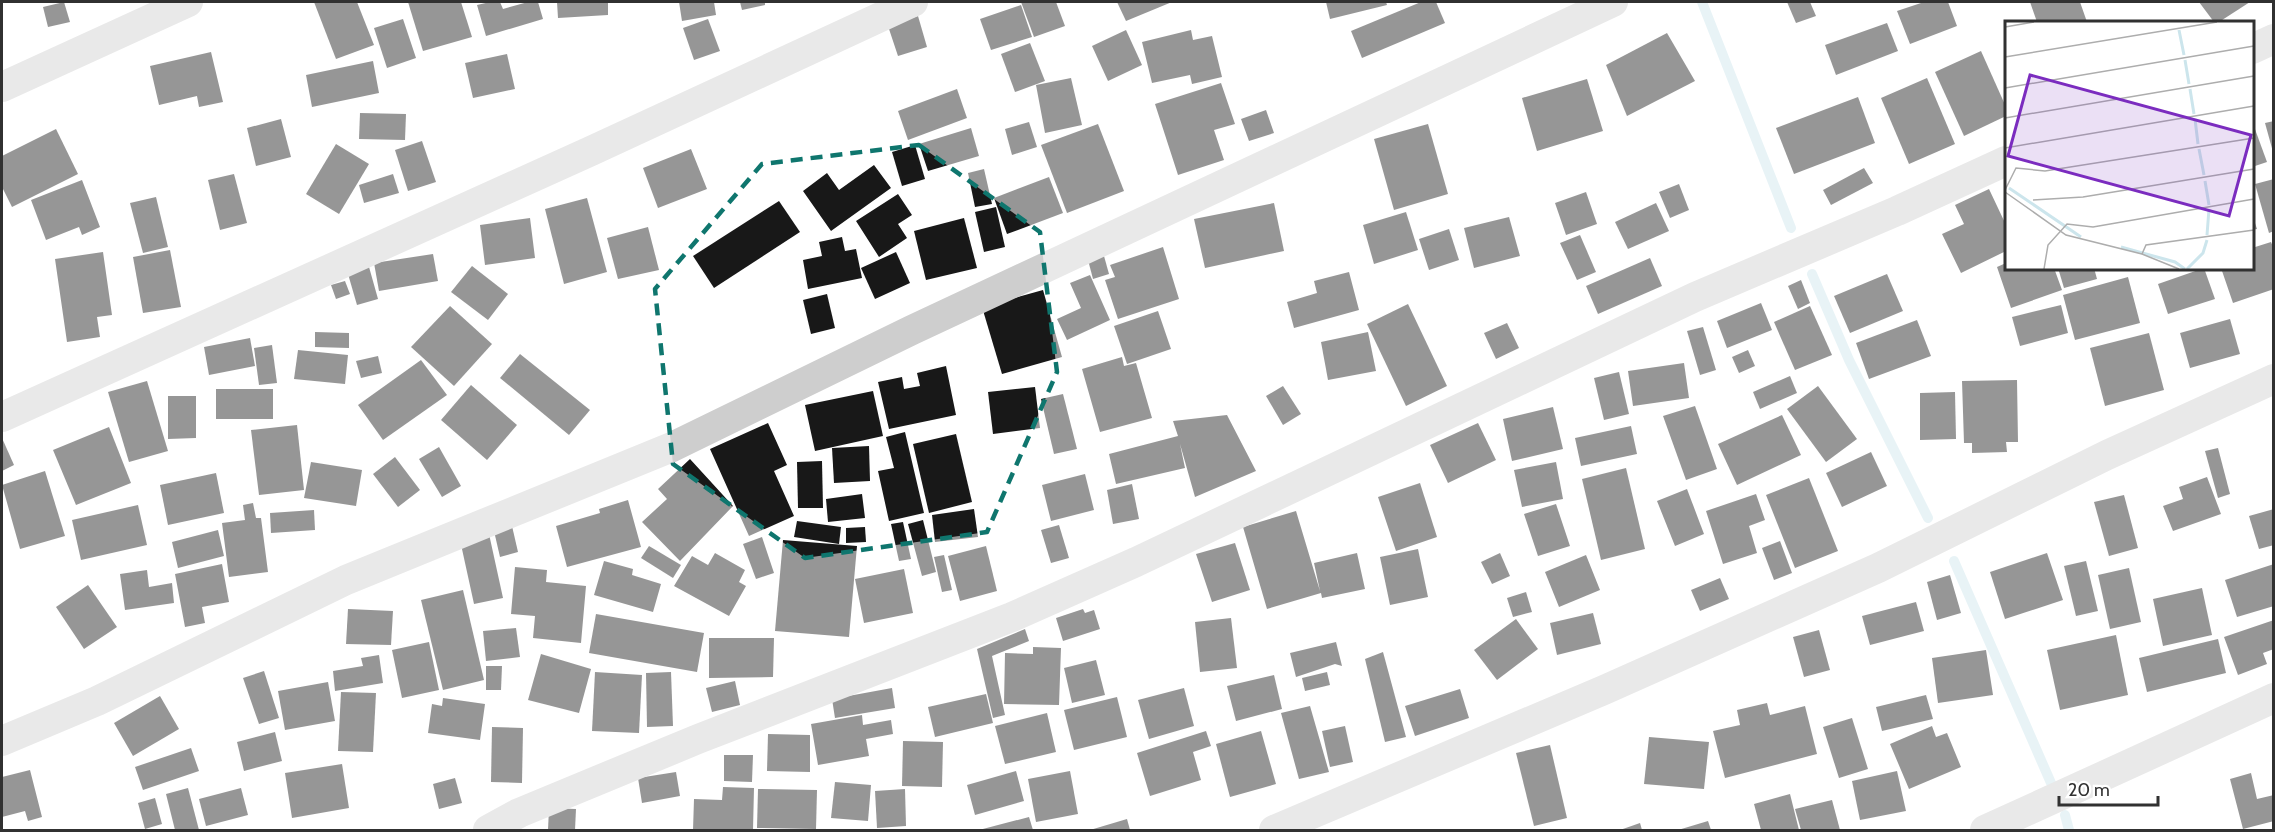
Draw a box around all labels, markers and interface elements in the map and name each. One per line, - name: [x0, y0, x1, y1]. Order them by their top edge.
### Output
- inset map: [2005, 21, 2254, 270]
- scale bar: [2059, 769, 2158, 807]
- text: 20 m: [2068, 779, 2110, 801]

